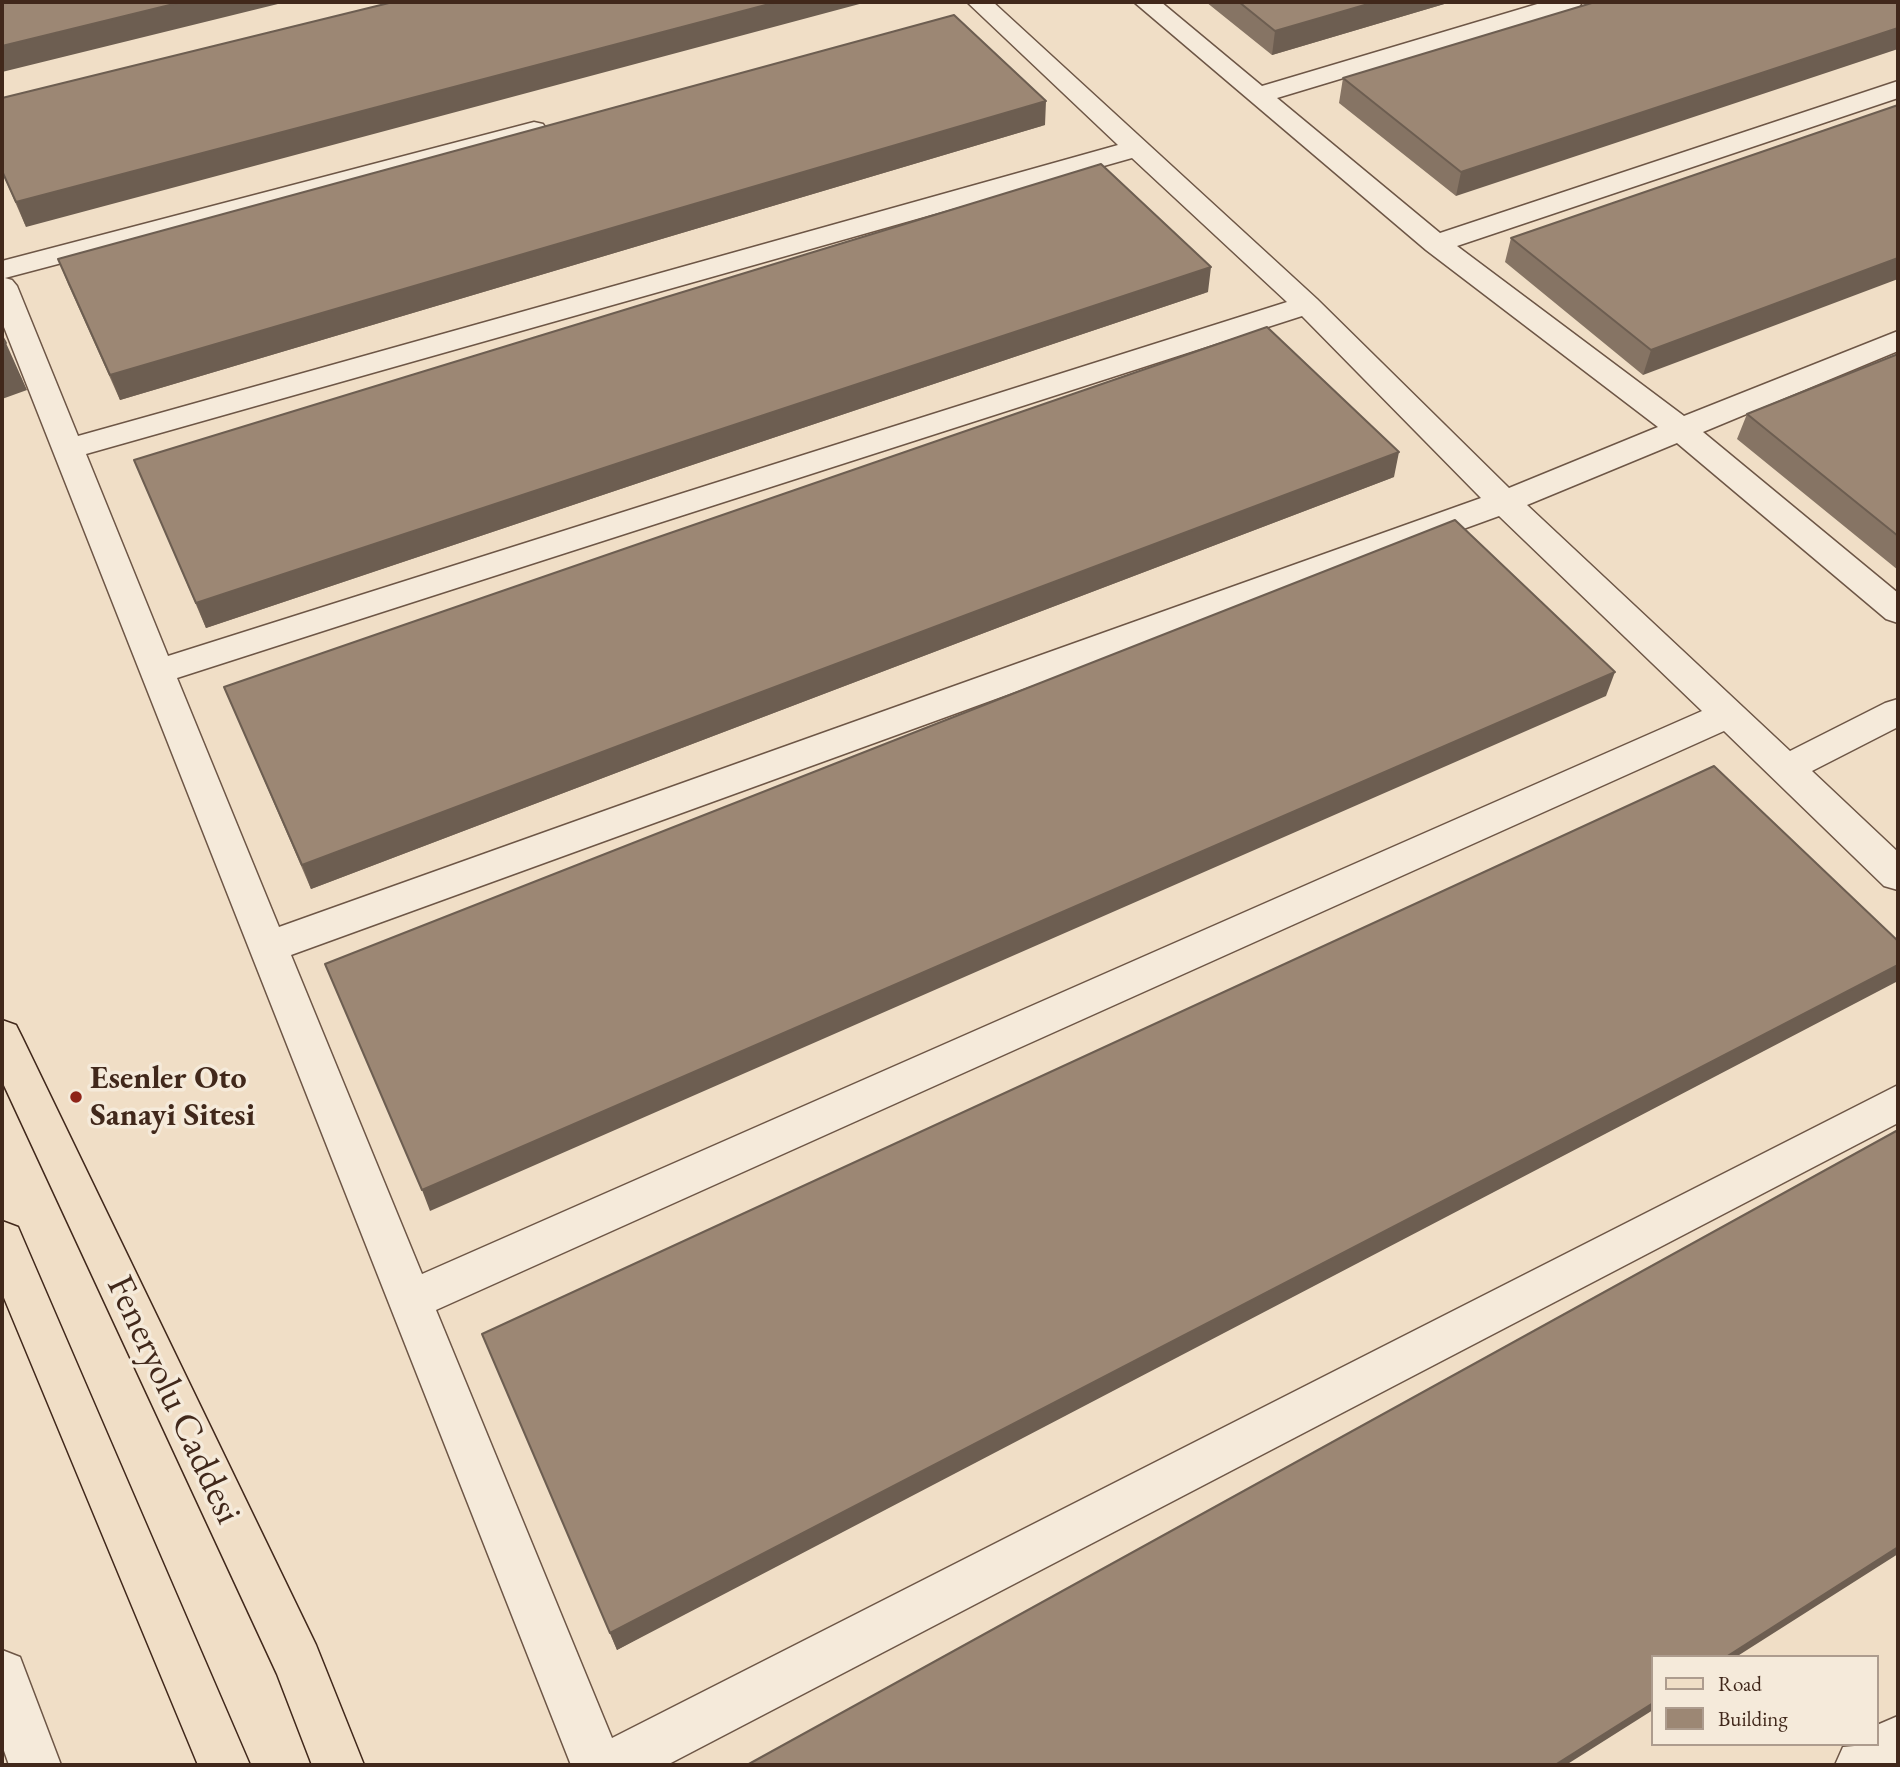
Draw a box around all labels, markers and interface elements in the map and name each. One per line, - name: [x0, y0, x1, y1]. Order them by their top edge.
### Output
- place label: Esenler Oto Sanayi Sitesi: [90, 1060, 255, 1135]
- marker: Esenler Oto Sanayi Sitesi: [68, 1089, 84, 1105]
- street label: Feneryolu Caddesi: [96, 1269, 250, 1531]
- legend: [1652, 1655, 1879, 1746]
- text: Road: [1718, 1670, 1762, 1697]
- text: Building: [1718, 1705, 1788, 1732]

